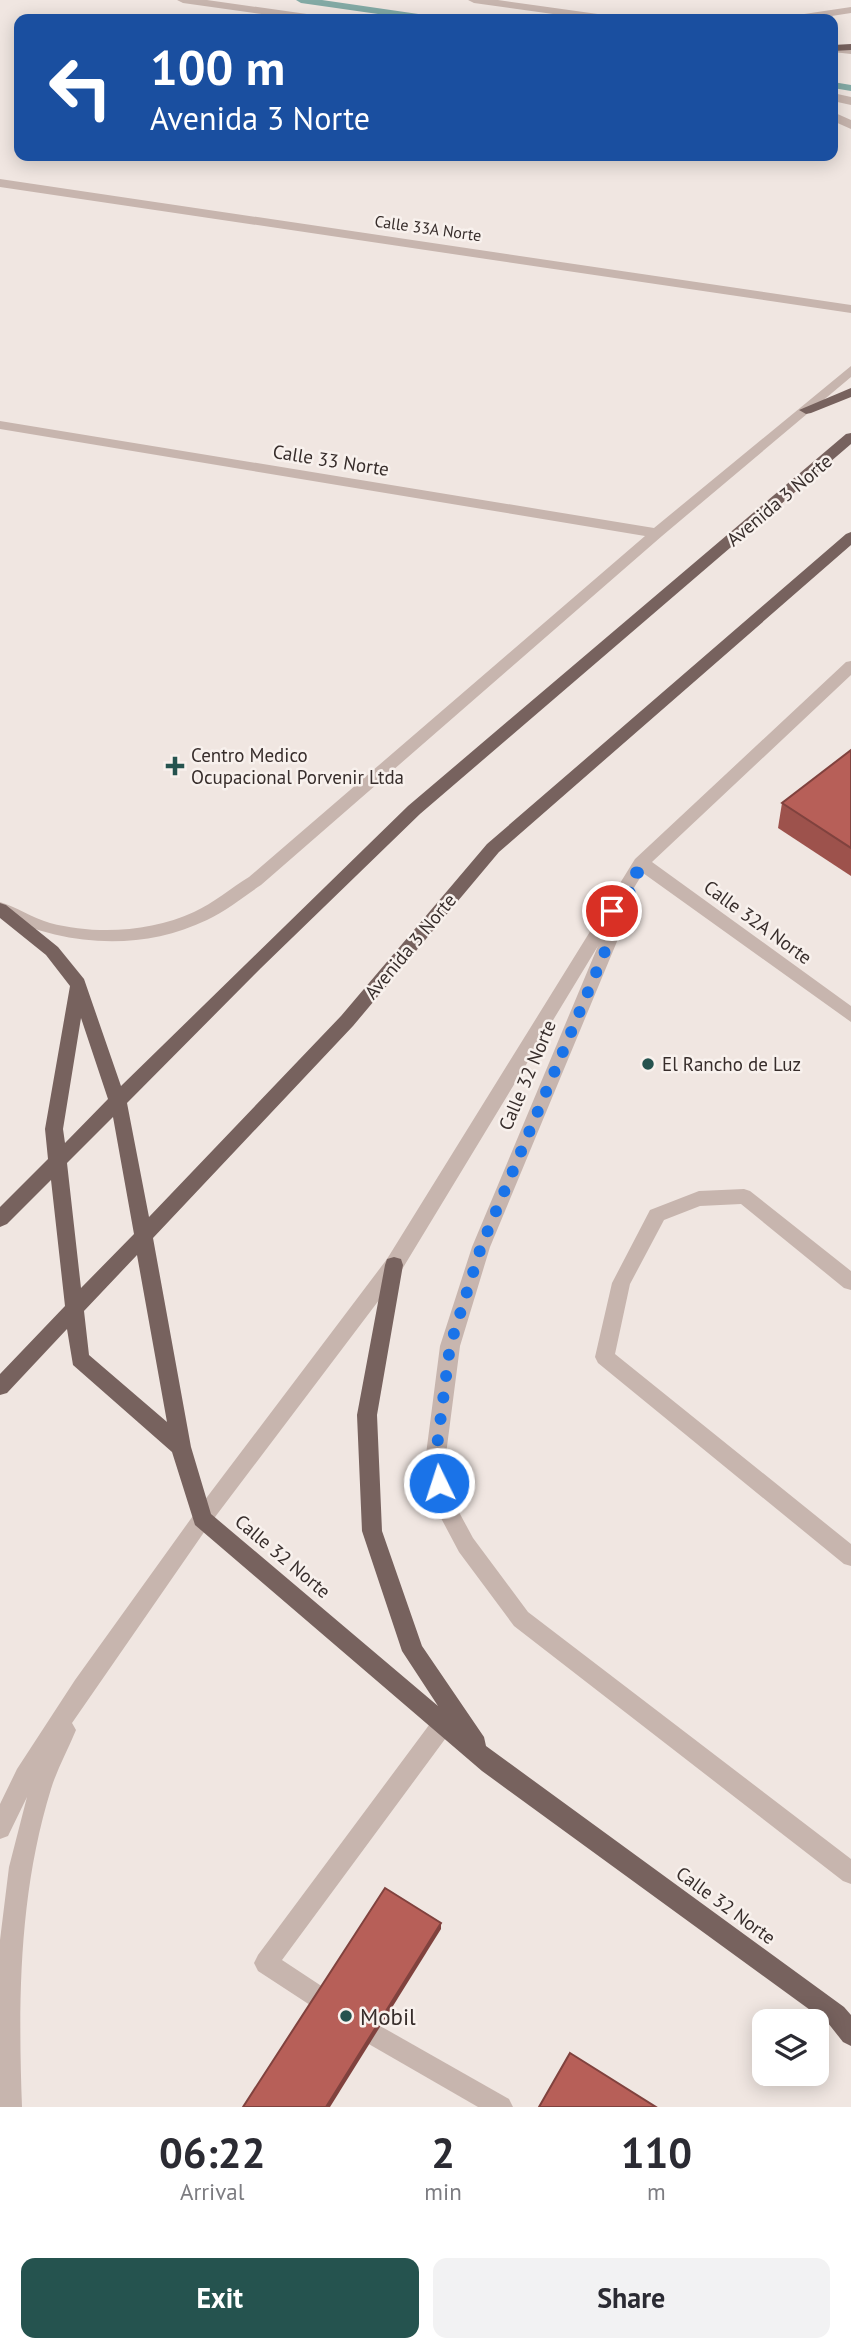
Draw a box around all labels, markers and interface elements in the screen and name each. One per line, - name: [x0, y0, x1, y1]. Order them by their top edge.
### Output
- text: 100 m: [150, 35, 285, 99]
- icon: left: [35, 42, 126, 133]
- text: Avenida 3 Norte: [150, 97, 370, 139]
- street label: Calle 33A Norte: [373, 211, 483, 245]
- street label: Calle 33 Norte: [271, 439, 391, 481]
- street label: Avenida 3 Norte: [721, 449, 837, 551]
- place label: Centro Medico Ocupacional Porvenir Ltda: [191, 743, 404, 789]
- marker: Centro Medico Ocupacional Porvenir Ltda: [165, 756, 185, 776]
- street label: Calle 32A Norte: [699, 875, 817, 969]
- pin: [582, 881, 642, 941]
- street label: Avenida 3 Norte: [359, 888, 461, 1004]
- icon: arrive: [593, 892, 631, 930]
- street label: Calle 32 Norte: [493, 1016, 561, 1134]
- place label: El Rancho de Luz: [662, 1052, 801, 1076]
- marker: El Rancho de Luz: [640, 1056, 656, 1072]
- position arrow: [402, 1446, 476, 1520]
- street label: Calle 32 Norte: [230, 1509, 336, 1603]
- street label: Calle 32 Norte: [671, 1861, 781, 1949]
- place label: Mobil: [360, 2002, 416, 2031]
- marker: Mobil: [338, 2008, 354, 2024]
- map controls: [752, 2009, 829, 2086]
- button: layers: [752, 2009, 829, 2086]
- text: 06:22: [159, 2125, 265, 2180]
- text: 2: [431, 2125, 455, 2180]
- text: 110: [621, 2125, 692, 2180]
- text: Arrival: [180, 2177, 244, 2206]
- text: min: [424, 2177, 462, 2206]
- text: m: [647, 2177, 666, 2206]
- button: Exit: [21, 2258, 419, 2338]
- button: Share: [433, 2258, 830, 2338]

